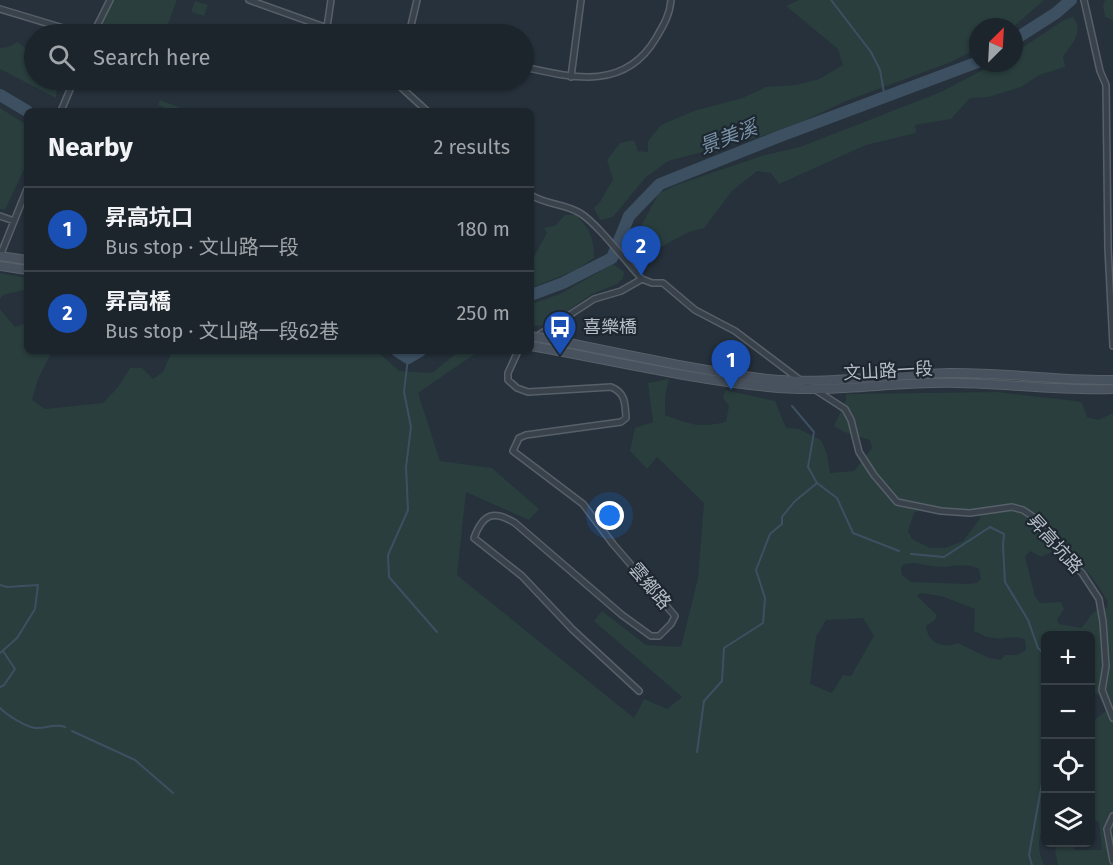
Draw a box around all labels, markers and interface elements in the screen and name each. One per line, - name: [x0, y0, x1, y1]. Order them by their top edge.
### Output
- north arrow: [969, 18, 1023, 72]
- search box: [24, 24, 534, 90]
- icon: search: [45, 41, 78, 74]
- text: Search here: [93, 44, 211, 71]
- water label: 景美溪: [696, 114, 763, 159]
- text: Nearby: [48, 132, 133, 163]
- text: 2 results: [433, 135, 510, 159]
- text: 昇高坑口: [105, 204, 193, 231]
- text: 1: [63, 217, 72, 241]
- text: 180 m: [457, 217, 510, 241]
- pin: 2: [622, 226, 660, 276]
- text: Bus stop · 文山路一段: [105, 235, 299, 259]
- text: 昇高橋: [105, 288, 171, 315]
- text: 2: [62, 301, 73, 325]
- text: 250 m: [456, 301, 510, 325]
- bus stop icon: 喜樂橋: [542, 309, 578, 356]
- place label: 喜樂橋: [583, 316, 637, 338]
- text: Bus stop · 文山路一段62巷: [105, 319, 339, 343]
- pin: 1: [712, 340, 750, 390]
- street label: 文山路一段: [842, 358, 934, 384]
- your location: [595, 501, 624, 530]
- street label: 昇高坑路: [1023, 510, 1087, 578]
- street label: 雲鄉路: [624, 558, 676, 614]
- map controls: [1041, 631, 1095, 847]
- button: +: [1041, 631, 1095, 685]
- button: −: [1041, 685, 1095, 739]
- button: locate: [1041, 739, 1095, 793]
- button: layers: [1041, 793, 1095, 847]

